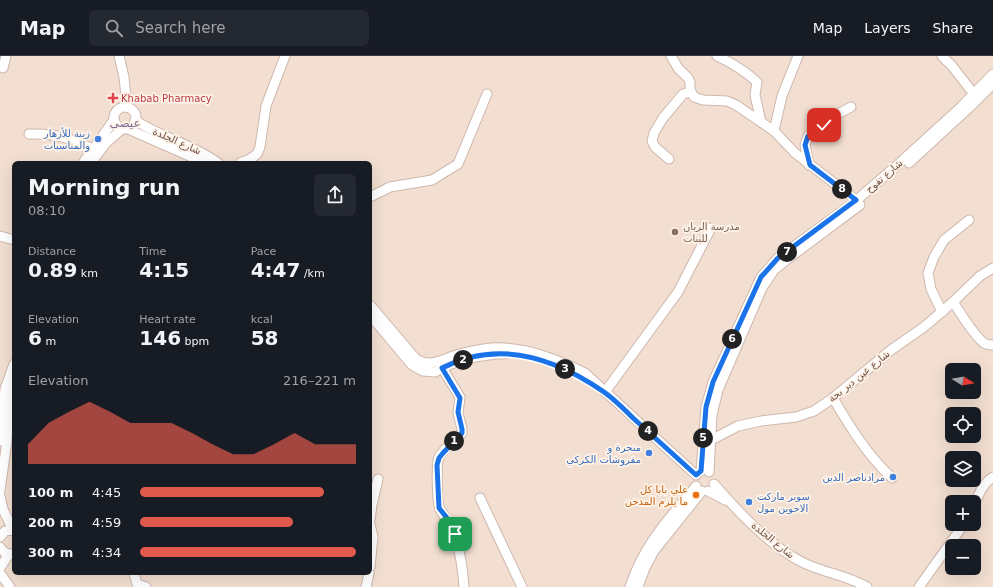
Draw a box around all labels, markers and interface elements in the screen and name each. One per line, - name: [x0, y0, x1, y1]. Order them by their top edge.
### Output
- search box: [89, 10, 369, 46]
- text: Map: [20, 17, 65, 39]
- icon: search: [103, 17, 125, 39]
- text: Search here: [135, 19, 225, 37]
- text: Map: [813, 20, 842, 36]
- text: Layers: [864, 20, 911, 36]
- text: Share: [933, 20, 973, 36]
- marker: Khabab Pharmacy: [108, 93, 118, 103]
- place label: Khabab Pharmacy: [121, 93, 212, 104]
- pin: [807, 108, 841, 142]
- icon: check: [813, 114, 835, 136]
- district label: عيصى: [109, 116, 141, 130]
- street label: شارع الجلدة: [151, 126, 203, 157]
- place label: زينة للأزهار والمناسبات: [43, 127, 90, 152]
- marker: زينة للأزهار والمناسبات: [93, 134, 103, 144]
- street label: شارع تفوح: [863, 157, 905, 196]
- button: share: [314, 174, 356, 216]
- text: Morning run: [28, 175, 180, 200]
- pin: 8: [832, 179, 852, 199]
- text: 8: [838, 182, 846, 195]
- text: 08:10: [28, 203, 65, 218]
- place label: مدرسة الريان للبنات: [683, 221, 740, 244]
- marker: مدرسة الريان للبنات: [670, 227, 680, 237]
- pin: 7: [777, 242, 797, 262]
- text: Distance: [28, 245, 76, 258]
- text: Time: [139, 245, 166, 258]
- text: Pace: [251, 245, 276, 258]
- text: 7: [783, 245, 791, 258]
- text: 0.89: [28, 258, 77, 282]
- text: 4:15: [139, 258, 189, 282]
- text: 4:47: [251, 258, 300, 282]
- text: km: [77, 267, 98, 280]
- text: /km: [300, 267, 325, 280]
- text: Elevation: [28, 313, 79, 326]
- text: Heart rate: [139, 313, 196, 326]
- text: kcal: [251, 313, 273, 326]
- text: 6: [28, 326, 42, 350]
- text: 146: [139, 326, 181, 350]
- text: 58: [251, 326, 279, 350]
- pin: 6: [722, 329, 742, 349]
- text: 6: [728, 332, 736, 345]
- text: m: [42, 335, 56, 348]
- text: bpm: [181, 335, 209, 348]
- street label: شارع عين دير بحة: [826, 348, 893, 405]
- pin: 2: [453, 350, 473, 370]
- text: 2: [459, 353, 467, 366]
- pin: 3: [555, 359, 575, 379]
- text: 3: [561, 362, 569, 375]
- north arrow: [945, 363, 981, 399]
- map controls: [945, 363, 981, 575]
- text: Elevation: [28, 373, 88, 388]
- text: 216–221 m: [283, 373, 356, 388]
- button: locate: [945, 407, 981, 443]
- pin: 4: [638, 421, 658, 441]
- text: 4: [644, 424, 652, 437]
- pin: 5: [693, 428, 713, 448]
- pin: 1: [444, 431, 464, 451]
- text: 5: [699, 431, 707, 444]
- text: 1: [450, 434, 458, 447]
- place label: منجرة و مفروشات الكركي: [566, 442, 641, 466]
- marker: منجرة و مفروشات الكركي: [644, 448, 654, 458]
- button: layers: [945, 451, 981, 487]
- place label: مرادناصر الدين: [822, 472, 885, 483]
- marker: مرادناصر الدين: [888, 472, 898, 482]
- place label: علي بابا كل ما يلزم المدخن: [625, 484, 688, 507]
- text: 100 m: [28, 485, 73, 500]
- text: 4:45: [92, 485, 121, 500]
- marker: علي بابا كل ما يلزم المدخن: [691, 490, 701, 500]
- place label: سوبر ماركت الاخوين مول: [757, 491, 810, 514]
- button: +: [945, 495, 981, 531]
- marker: سوبر ماركت الاخوين مول: [744, 497, 754, 507]
- text: 200 m: [28, 515, 73, 530]
- text: 4:59: [92, 515, 121, 530]
- pin: [438, 517, 472, 551]
- street label: شارع الجلدة: [749, 520, 796, 561]
- icon: arrive: [444, 523, 466, 545]
- button: −: [945, 539, 981, 575]
- text: 300 m: [28, 545, 73, 560]
- text: 4:34: [92, 545, 121, 560]

